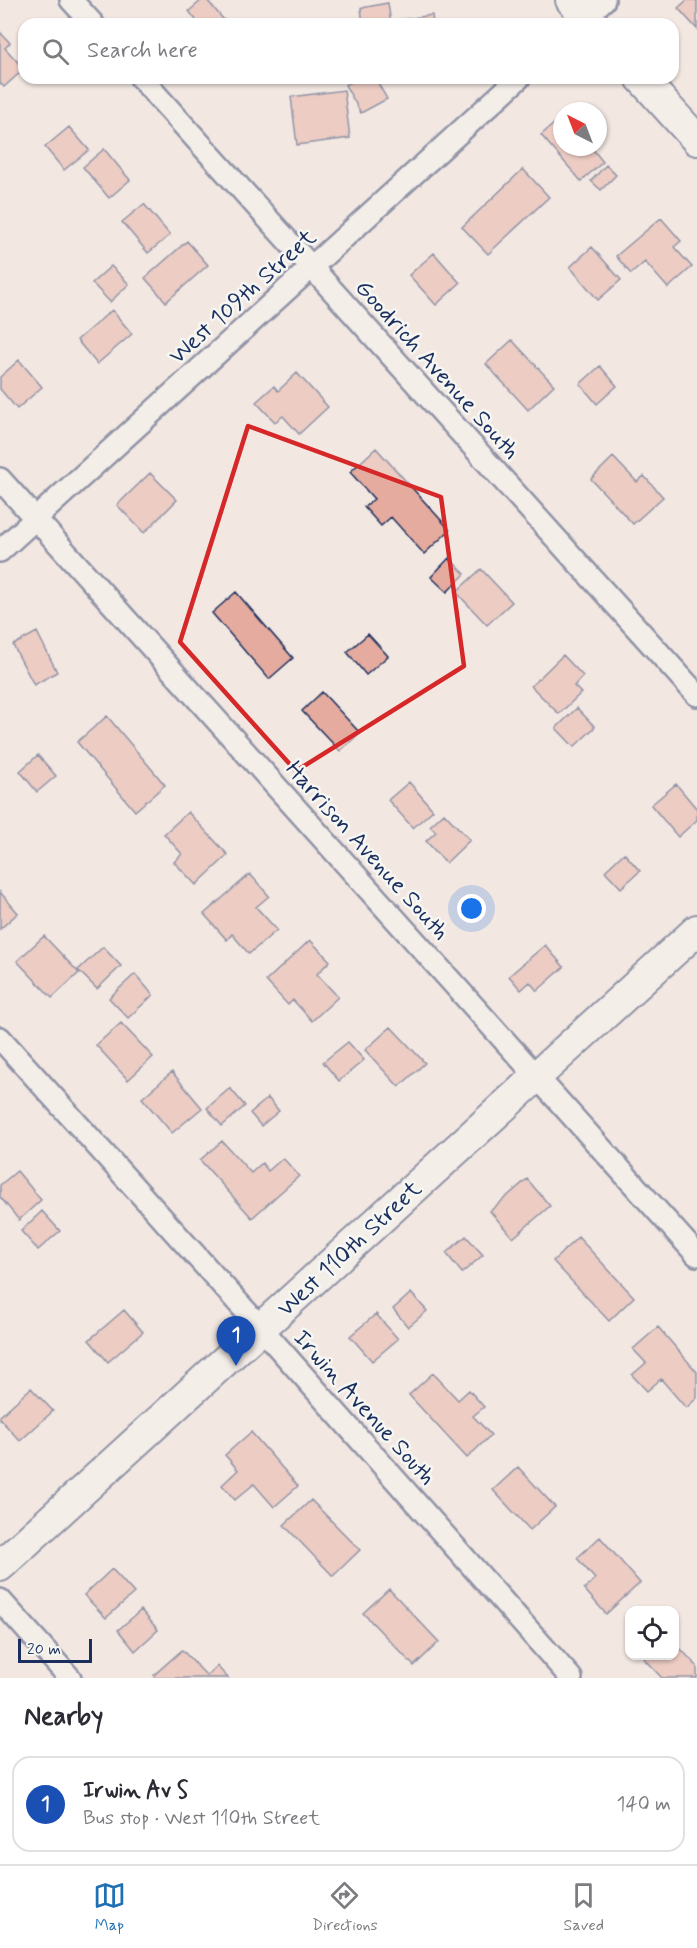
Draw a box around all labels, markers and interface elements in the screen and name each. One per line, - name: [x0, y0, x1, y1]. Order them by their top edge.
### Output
- search box: [18, 18, 679, 84]
- icon: search: [39, 35, 72, 68]
- text: Search here: [87, 37, 198, 65]
- north arrow: [553, 102, 607, 156]
- street label: West 109th Street: [163, 223, 323, 372]
- street label: Goodrich Avenue South: [348, 273, 526, 467]
- street label: Harrison Avenue South: [278, 755, 456, 947]
- your location: [457, 894, 486, 923]
- street label: West 110th Street: [271, 1174, 429, 1324]
- pin: 1: [216, 1316, 256, 1366]
- street label: Irwin Avenue South: [286, 1324, 442, 1492]
- map controls: [625, 1606, 679, 1660]
- button: locate: [625, 1606, 679, 1660]
- scale bar: [18, 1636, 92, 1664]
- text: 20 m: [27, 1639, 61, 1660]
- text: Nearby: [24, 1700, 103, 1734]
- text: Irwin Av S: [83, 1777, 188, 1805]
- text: 1: [41, 1791, 50, 1818]
- text: 140 m: [617, 1791, 671, 1818]
- text: Bus stop · West 110th Street: [83, 1805, 320, 1832]
- tab: Map: [93, 1879, 126, 1936]
- tab: Directions: [312, 1879, 378, 1936]
- tab: Saved: [564, 1879, 604, 1936]

